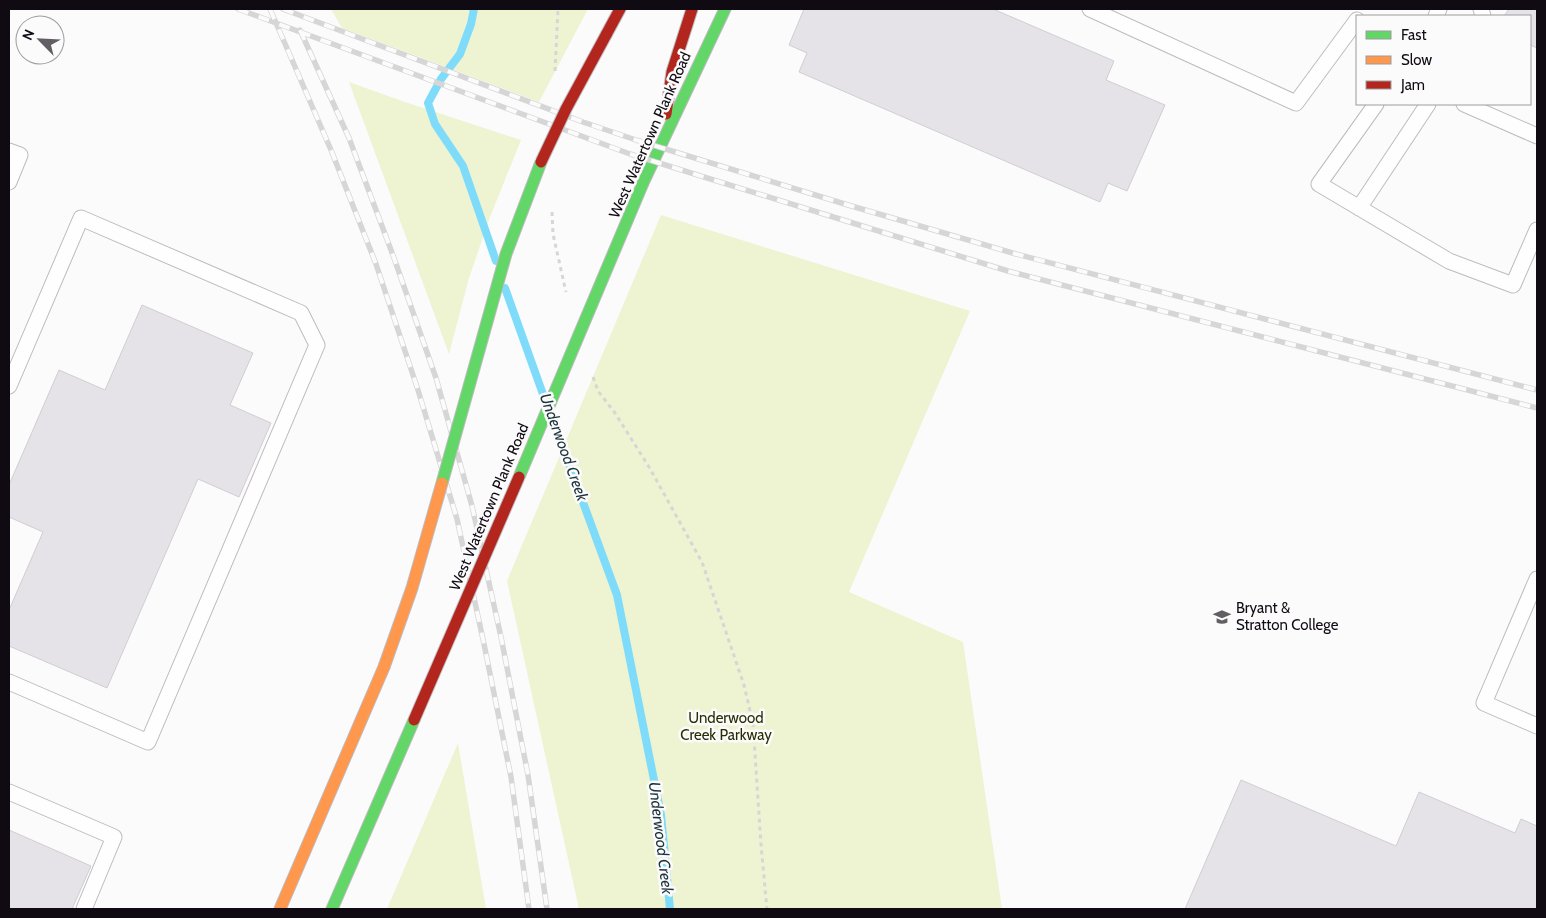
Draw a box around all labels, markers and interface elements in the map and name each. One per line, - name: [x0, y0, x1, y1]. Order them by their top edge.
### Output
- north arrow: [15, 15, 65, 65]
- legend: [1356, 15, 1531, 105]
- text: Fast: [1401, 26, 1426, 44]
- text: N: [18, 27, 38, 43]
- street label: West Watertown Plank Road: [605, 49, 695, 221]
- text: Slow: [1401, 51, 1432, 69]
- text: Jam: [1400, 76, 1425, 94]
- water label: Underwood Creek: [536, 391, 593, 505]
- street label: West Watertown Plank Road: [446, 421, 532, 593]
- place label: Bryant & Stratton College: [1236, 599, 1339, 634]
- school or university icon: Bryant & Stratton College: [1212, 607, 1232, 627]
- park label: Underwood Creek Parkway: [680, 709, 772, 744]
- water label: Underwood Creek: [645, 781, 677, 896]

